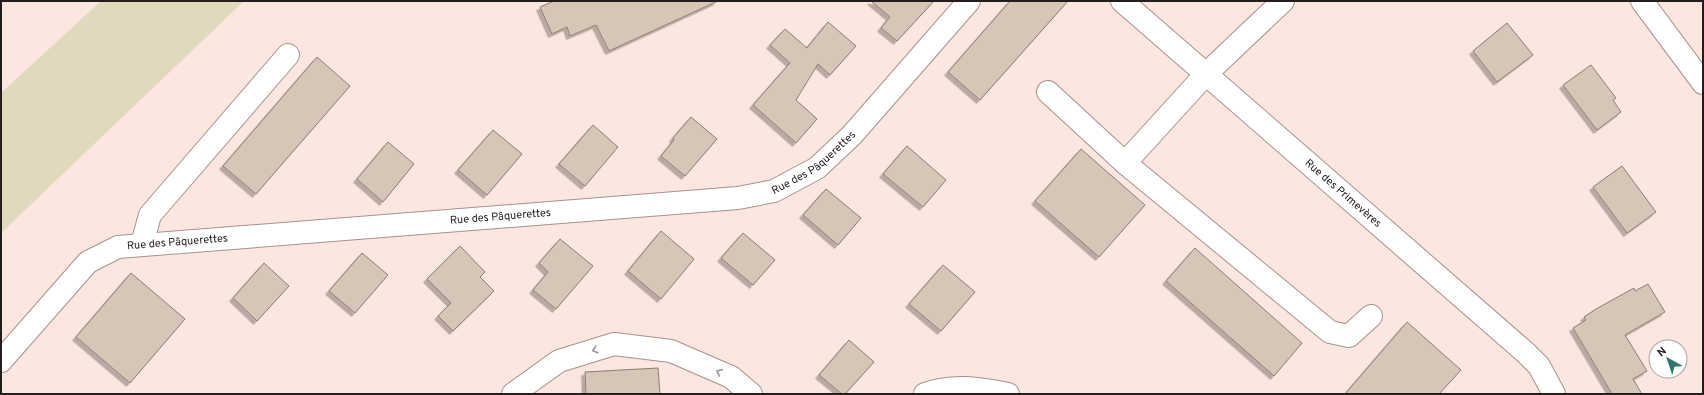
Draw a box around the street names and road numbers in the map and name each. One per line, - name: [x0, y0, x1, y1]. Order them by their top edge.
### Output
- street label: Rue des Pâquerettes: [769, 128, 859, 198]
- street label: Rue des Primevères: [1302, 156, 1384, 231]
- street label: Rue des Pâquerettes: [449, 206, 552, 228]
- street label: Rue des Pâquerettes: [126, 231, 229, 253]

